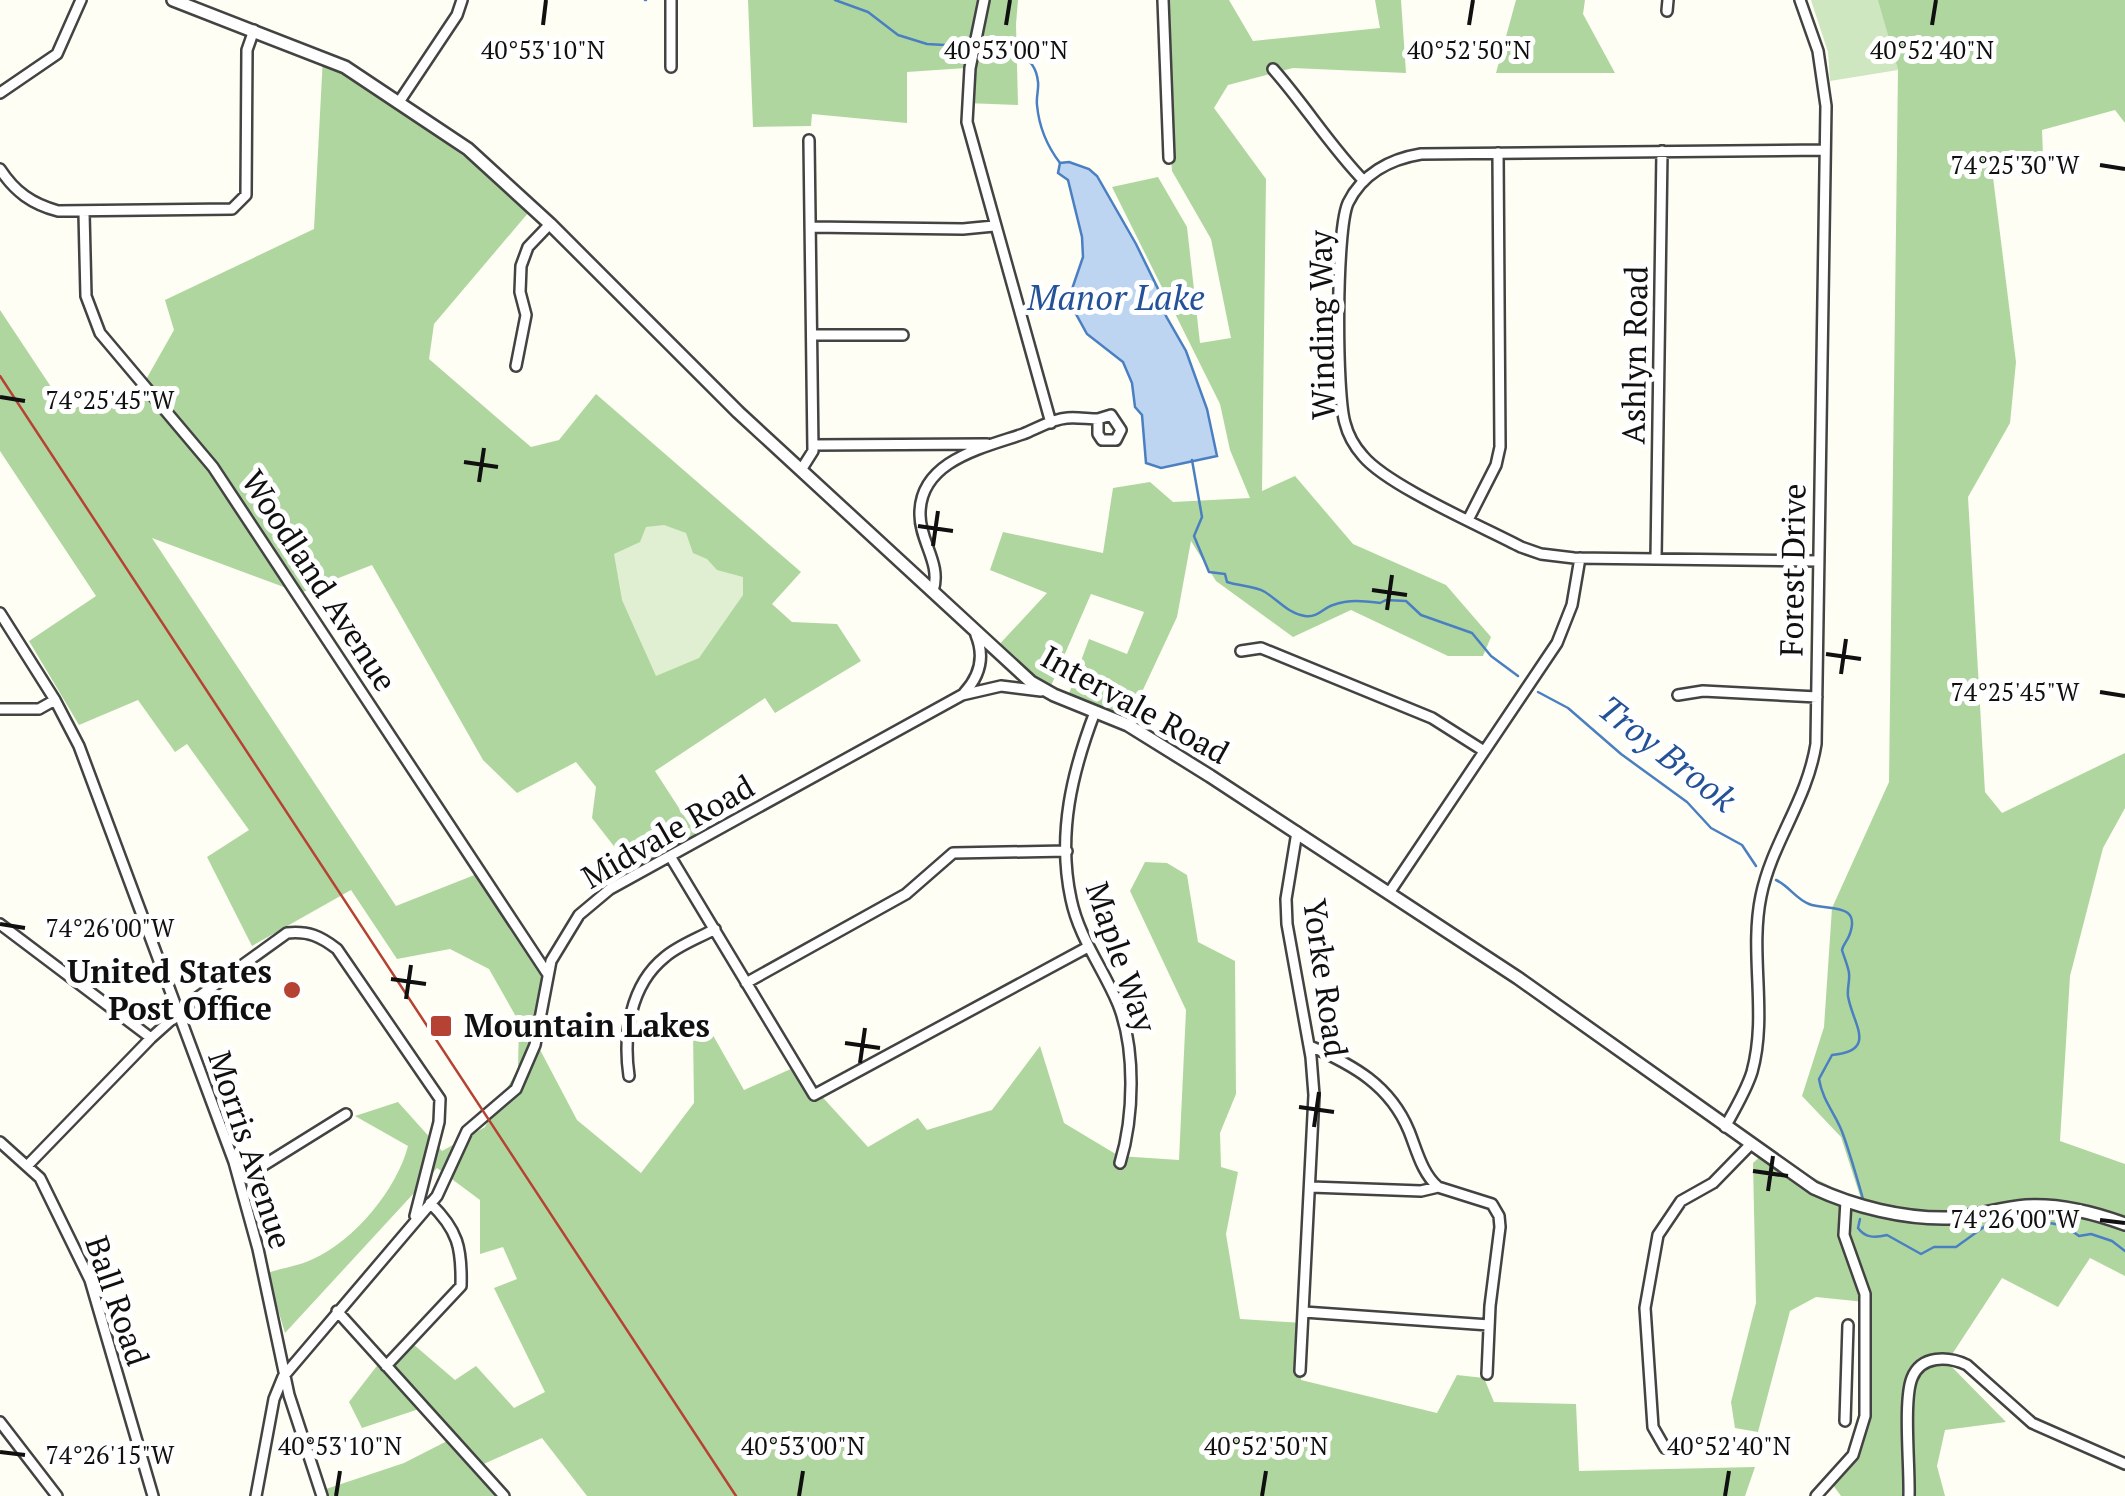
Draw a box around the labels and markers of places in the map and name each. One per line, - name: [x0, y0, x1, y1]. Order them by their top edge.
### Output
- place label: United States Post Office: [67, 950, 272, 1029]
- marker: United States Post Office: [281, 979, 303, 1001]
- place label: Mountain Lakes: [464, 1004, 710, 1046]
- marker: Mountain Lakes: [428, 1013, 454, 1039]

